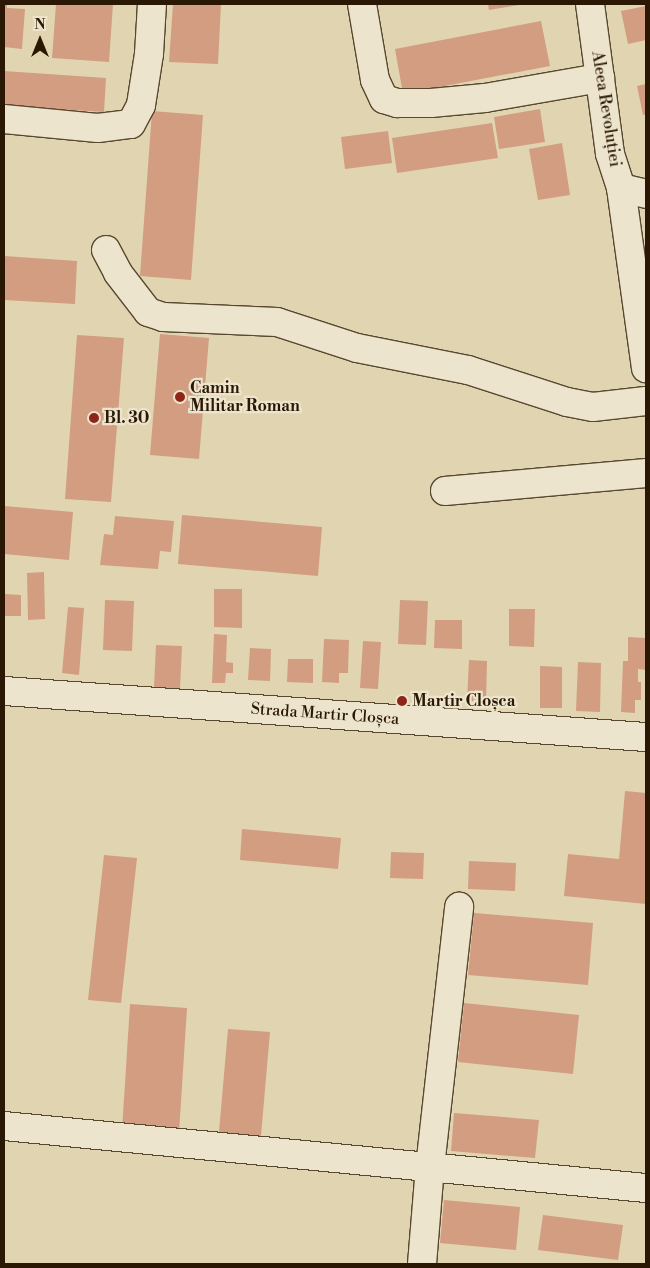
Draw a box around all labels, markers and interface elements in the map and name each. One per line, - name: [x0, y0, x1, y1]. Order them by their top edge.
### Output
- north arrow: [15, 15, 65, 65]
- text: N: [34, 16, 46, 34]
- street label: Aleea Revoluției: [587, 50, 625, 168]
- place label: Camin Militar Roman: [190, 378, 300, 416]
- marker: Camin Militar Roman: [174, 391, 186, 403]
- place label: Bl. 30: [104, 408, 149, 428]
- marker: Bl. 30: [88, 412, 100, 424]
- place label: Martir Cloșca: [412, 691, 515, 711]
- marker: Martir Cloșca: [396, 695, 408, 707]
- street label: Strada Martir Cloșca: [250, 699, 400, 729]

